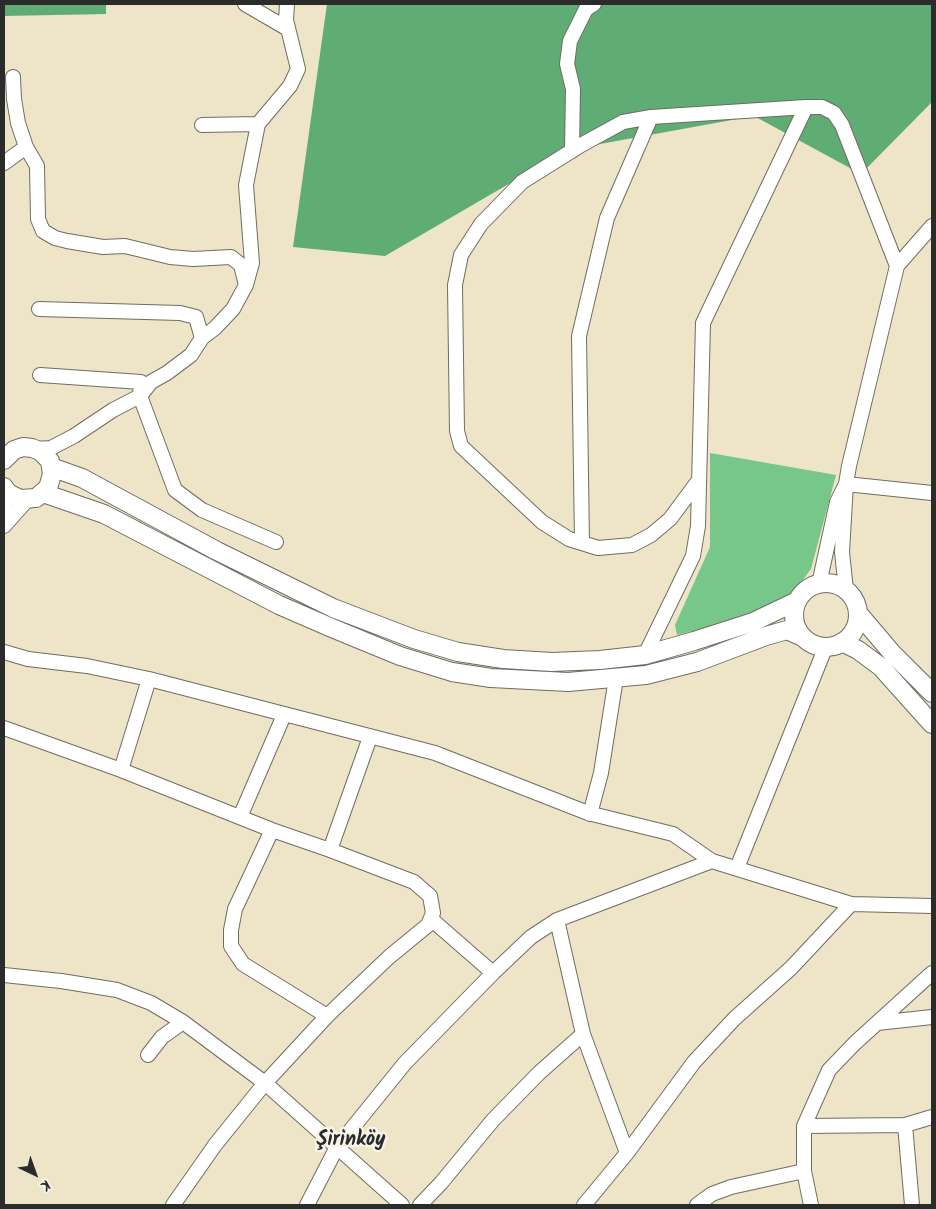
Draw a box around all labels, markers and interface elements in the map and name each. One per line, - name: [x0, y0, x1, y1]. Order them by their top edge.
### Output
- district label: Şirinköy: [317, 1130, 385, 1154]
- north arrow: [10, 1149, 60, 1199]
- text: K: [35, 1174, 56, 1196]

